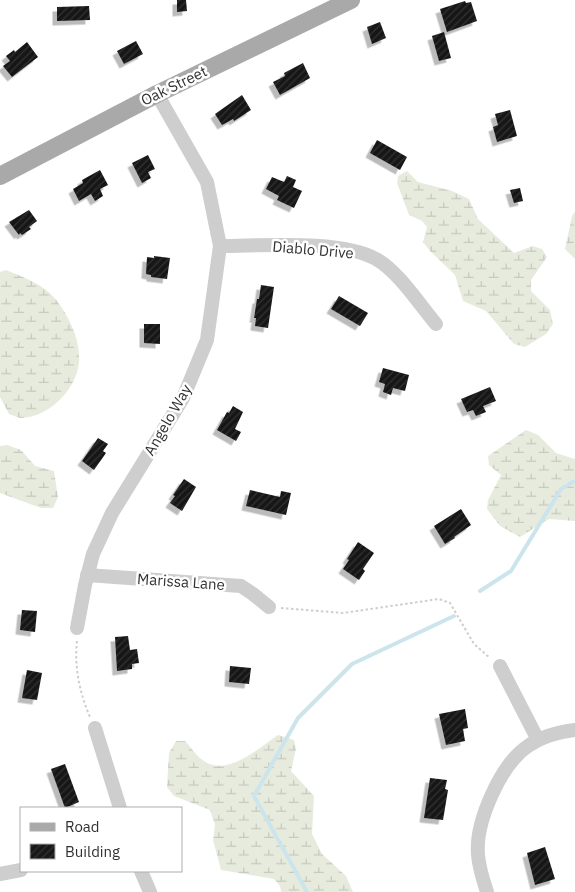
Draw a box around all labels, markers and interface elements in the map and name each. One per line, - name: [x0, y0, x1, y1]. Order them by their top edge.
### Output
- street label: Oak Street: [138, 61, 210, 110]
- street label: Diablo Drive: [272, 236, 354, 263]
- street label: Angelo Way: [140, 380, 196, 459]
- street label: Marissa Lane: [137, 569, 225, 594]
- legend: [20, 807, 182, 872]
- text: Road: [65, 817, 100, 836]
- text: Building: [65, 842, 120, 861]

